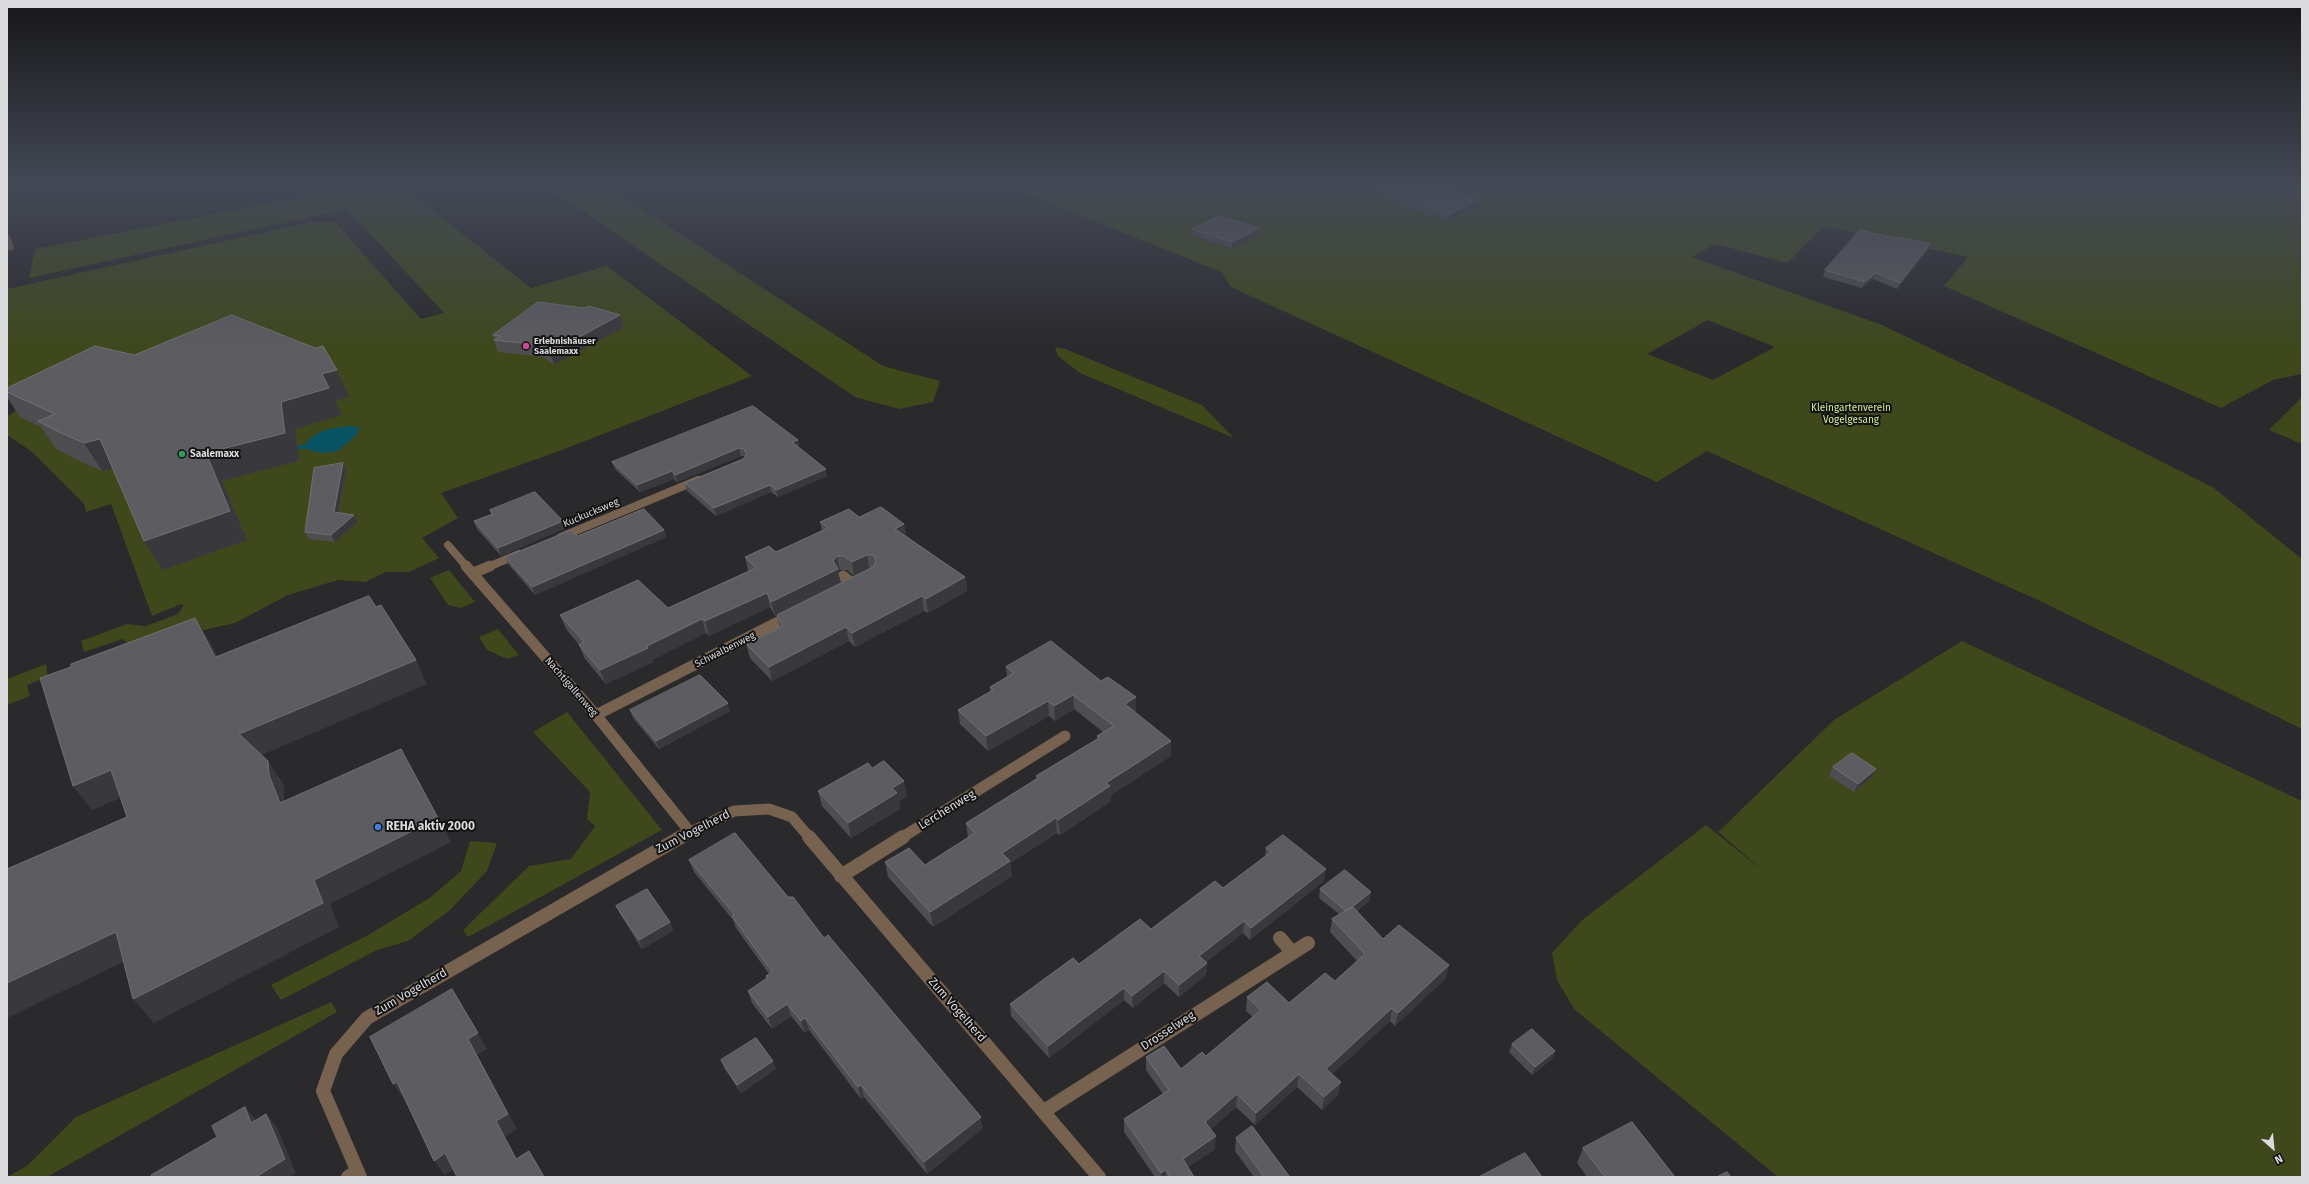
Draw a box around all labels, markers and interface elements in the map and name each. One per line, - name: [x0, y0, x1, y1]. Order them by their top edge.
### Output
- place label: Erlebnishäuser Saalemaxx: [534, 336, 595, 357]
- marker: Erlebnishäuser Saalemaxx: [521, 341, 531, 351]
- park label: Kleingartenverein Vogelgesang: [1811, 402, 1891, 426]
- place label: Saalemaxx: [190, 448, 239, 460]
- marker: Saalemaxx: [177, 449, 187, 459]
- street label: Kuckucksweg: [561, 496, 621, 530]
- street label: Schwalbenweg: [693, 630, 757, 670]
- street label: Nachtigallenweg: [542, 655, 600, 719]
- street label: Lerchenweg: [916, 787, 978, 833]
- street label: Zum Vogelherd: [654, 807, 732, 857]
- place label: REHA aktiv 2000: [386, 820, 475, 834]
- marker: REHA aktiv 2000: [373, 822, 383, 832]
- street label: Zum Vogelherd: [372, 966, 450, 1018]
- street label: Zum Vogelherd: [925, 975, 989, 1045]
- street label: Drosselweg: [1138, 1008, 1198, 1054]
- north arrow: [2253, 1128, 2293, 1168]
- text: N: [2272, 1152, 2285, 1167]

